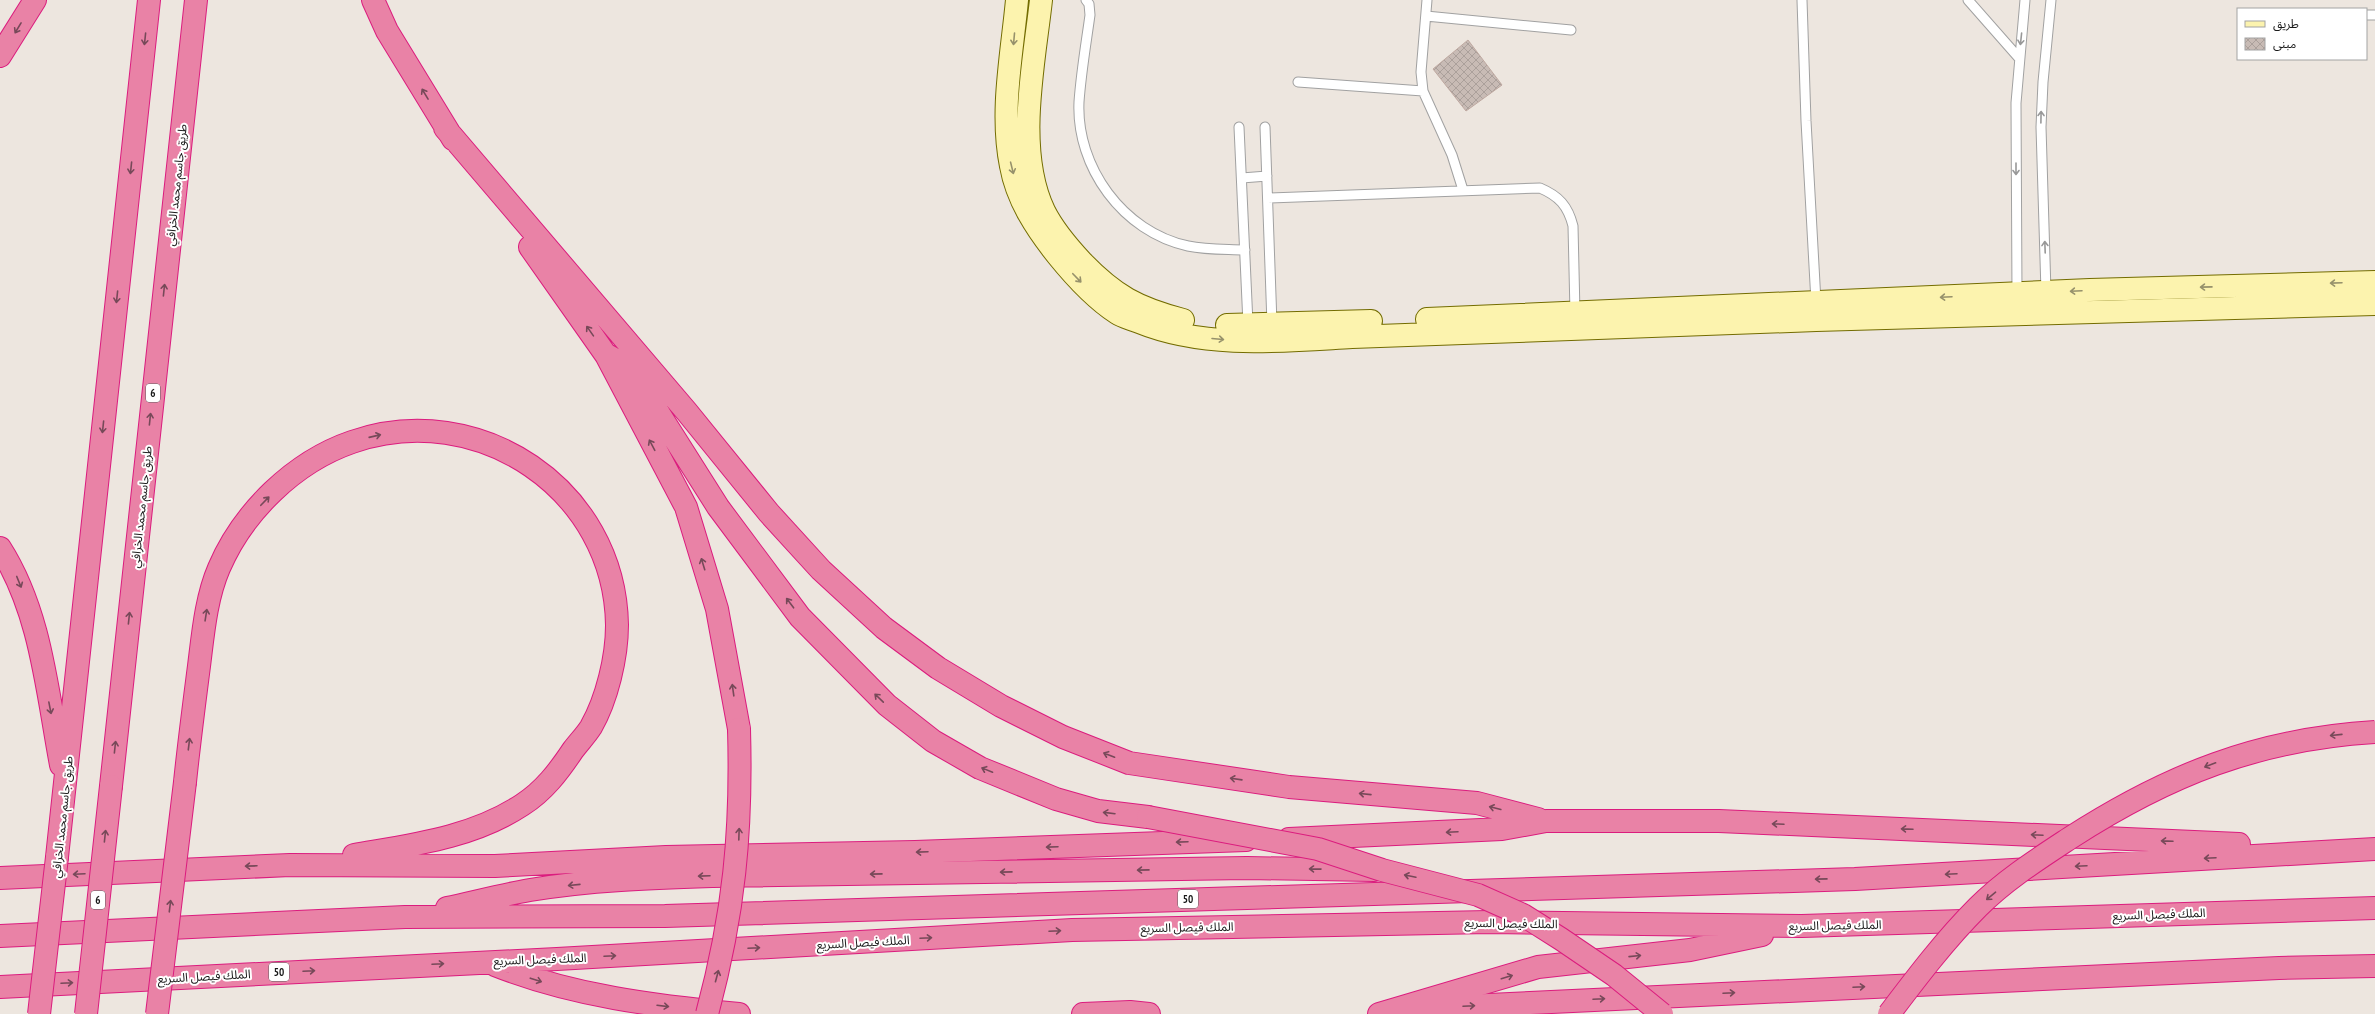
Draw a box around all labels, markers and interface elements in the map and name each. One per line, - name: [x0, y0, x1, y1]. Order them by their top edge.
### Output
- legend: [2237, 8, 2367, 60]
- text: طريق: [2273, 16, 2299, 32]
- one-way arrow: [14, 22, 22, 33]
- one-way arrow: [141, 32, 148, 45]
- one-way arrow: [1010, 32, 1017, 45]
- one-way arrow: [2017, 32, 2025, 45]
- text: مبنى: [2273, 36, 2296, 51]
- one-way arrow: [421, 88, 429, 100]
- one-way arrow: [2037, 111, 2045, 124]
- street label: طريق جاسم محمد الخرافي: [162, 123, 193, 247]
- one-way arrow: [127, 161, 135, 174]
- one-way arrow: [1008, 161, 1016, 174]
- one-way arrow: [2012, 162, 2020, 175]
- one-way arrow: [2041, 241, 2048, 254]
- one-way arrow: [1072, 273, 1082, 283]
- one-way arrow: [2330, 279, 2343, 287]
- one-way arrow: [2200, 283, 2213, 291]
- one-way arrow: [161, 284, 168, 297]
- one-way arrow: [2070, 287, 2083, 294]
- one-way arrow: [113, 290, 121, 303]
- one-way arrow: [1940, 293, 1953, 301]
- one-way arrow: [586, 326, 594, 337]
- one-way arrow: [1211, 335, 1224, 342]
- road number: 6: [146, 384, 160, 402]
- one-way arrow: [147, 413, 154, 426]
- one-way arrow: [100, 420, 107, 433]
- one-way arrow: [368, 431, 381, 439]
- one-way arrow: [648, 439, 655, 451]
- street label: طريق جاسم محمد الخرافي: [127, 445, 158, 569]
- one-way arrow: [260, 496, 270, 506]
- one-way arrow: [699, 558, 707, 570]
- one-way arrow: [16, 576, 24, 588]
- one-way arrow: [786, 598, 794, 609]
- one-way arrow: [203, 609, 211, 622]
- one-way arrow: [125, 612, 132, 625]
- one-way arrow: [729, 684, 737, 697]
- one-way arrow: [874, 693, 884, 703]
- one-way arrow: [46, 701, 54, 714]
- one-way arrow: [2330, 732, 2343, 739]
- one-way arrow: [185, 738, 193, 751]
- one-way arrow: [111, 741, 118, 754]
- one-way arrow: [1104, 751, 1116, 759]
- street label: طريق جاسم محمد الخرافي: [48, 755, 79, 879]
- one-way arrow: [2205, 762, 2217, 770]
- one-way arrow: [981, 766, 993, 774]
- one-way arrow: [1230, 775, 1243, 783]
- one-way arrow: [1359, 790, 1372, 798]
- one-way arrow: [1488, 803, 1501, 811]
- one-way arrow: [1103, 809, 1116, 816]
- one-way arrow: [1772, 820, 1785, 828]
- one-way arrow: [1901, 826, 1914, 833]
- one-way arrow: [735, 828, 742, 841]
- one-way arrow: [1446, 828, 1459, 835]
- one-way arrow: [101, 830, 109, 843]
- one-way arrow: [2031, 832, 2044, 839]
- one-way arrow: [2161, 837, 2174, 845]
- one-way arrow: [1176, 839, 1189, 846]
- one-way arrow: [1046, 843, 1059, 850]
- one-way arrow: [916, 848, 929, 856]
- one-way arrow: [2204, 855, 2217, 862]
- one-way arrow: [245, 862, 258, 870]
- one-way arrow: [2075, 863, 2088, 870]
- one-way arrow: [1309, 865, 1322, 873]
- one-way arrow: [1137, 866, 1150, 874]
- one-way arrow: [1000, 868, 1013, 876]
- one-way arrow: [870, 870, 883, 878]
- one-way arrow: [1945, 870, 1958, 877]
- one-way arrow: [73, 871, 86, 878]
- one-way arrow: [1404, 871, 1417, 879]
- one-way arrow: [698, 873, 711, 880]
- one-way arrow: [1815, 876, 1828, 883]
- one-way arrow: [568, 881, 581, 888]
- road number: 50: [1178, 890, 1198, 908]
- road number: 6: [91, 891, 105, 909]
- one-way arrow: [1986, 891, 1997, 900]
- one-way arrow: [166, 900, 174, 913]
- street label: الملك فيصل السريع: [2112, 905, 2206, 925]
- street label: الملك فيصل السريع: [1464, 915, 1558, 933]
- street label: الملك فيصل السريع: [1788, 917, 1882, 935]
- street label: الملك فيصل السريع: [1140, 919, 1234, 937]
- one-way arrow: [1049, 927, 1062, 935]
- street label: الملك فيصل السريع: [816, 932, 910, 954]
- one-way arrow: [919, 935, 932, 942]
- one-way arrow: [747, 944, 760, 952]
- street label: الملك فيصل السريع: [493, 950, 587, 970]
- one-way arrow: [1628, 952, 1641, 960]
- one-way arrow: [603, 953, 616, 960]
- one-way arrow: [431, 960, 444, 968]
- road number: 50: [269, 963, 289, 981]
- street label: الملك فيصل السريع: [157, 966, 251, 988]
- one-way arrow: [302, 967, 315, 974]
- one-way arrow: [714, 970, 721, 983]
- one-way arrow: [1500, 972, 1512, 980]
- one-way arrow: [529, 977, 542, 984]
- one-way arrow: [60, 980, 73, 987]
- one-way arrow: [1852, 984, 1865, 991]
- one-way arrow: [1722, 990, 1735, 997]
- one-way arrow: [1592, 996, 1605, 1003]
- one-way arrow: [656, 1002, 669, 1010]
- one-way arrow: [1462, 1002, 1475, 1009]

